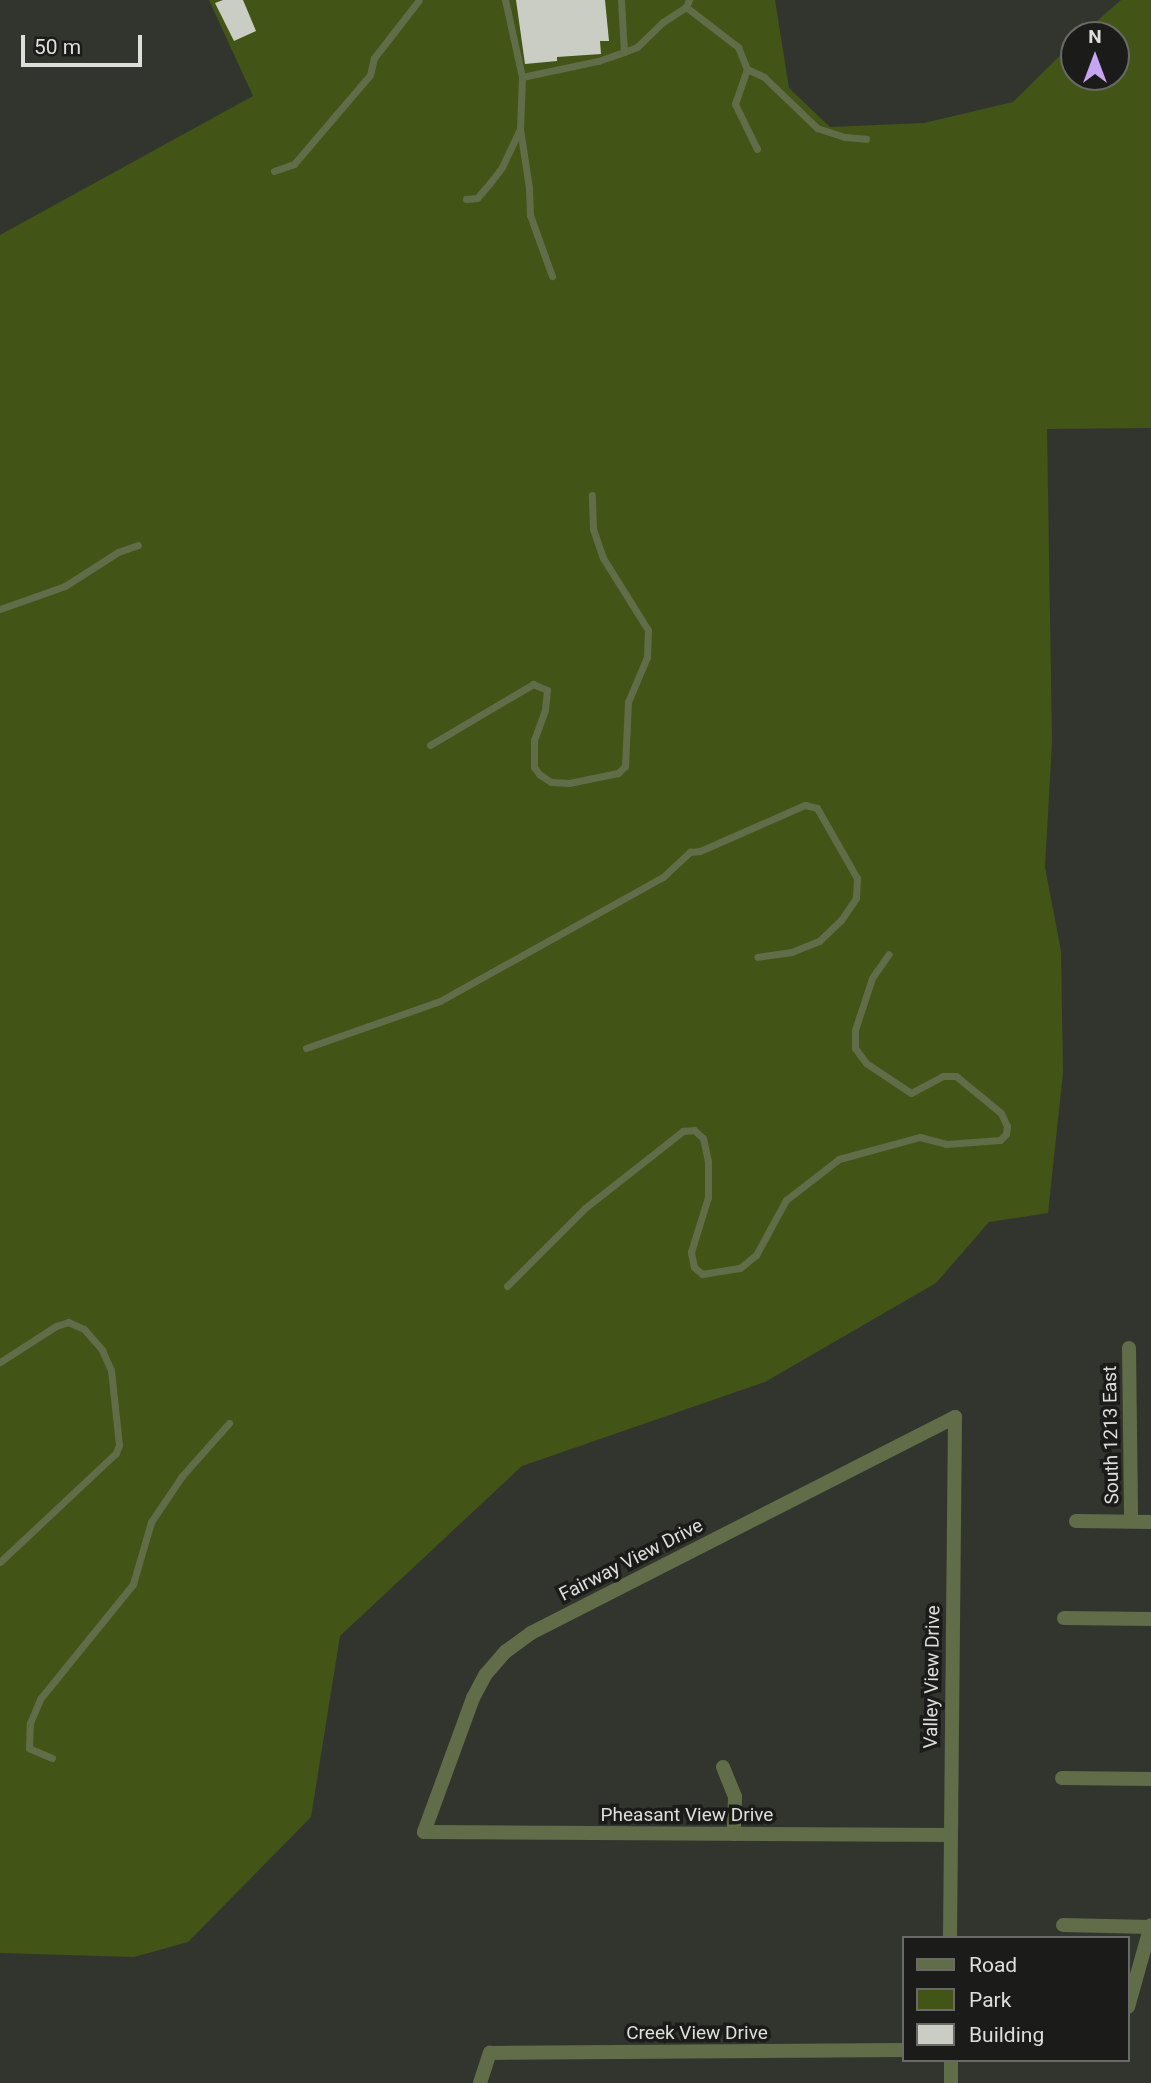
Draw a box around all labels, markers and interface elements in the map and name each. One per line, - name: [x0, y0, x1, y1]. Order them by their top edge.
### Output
- scale bar: [24, 21, 145, 65]
- north arrow: [1060, 21, 1130, 91]
- text: N: [1088, 25, 1102, 48]
- text: 50 m: [34, 35, 81, 59]
- street label: South 1213 East: [1098, 1366, 1124, 1504]
- street label: Fairway View Drive: [555, 1514, 707, 1606]
- street label: Valley View Drive: [919, 1605, 945, 1749]
- street label: Pheasant View Drive: [601, 1804, 773, 1826]
- legend: [902, 1936, 1130, 2062]
- text: Road: [969, 1953, 1017, 1977]
- text: Park: [969, 1988, 1011, 2012]
- street label: Creek View Drive: [626, 2022, 768, 2044]
- text: Building: [969, 2023, 1044, 2047]

